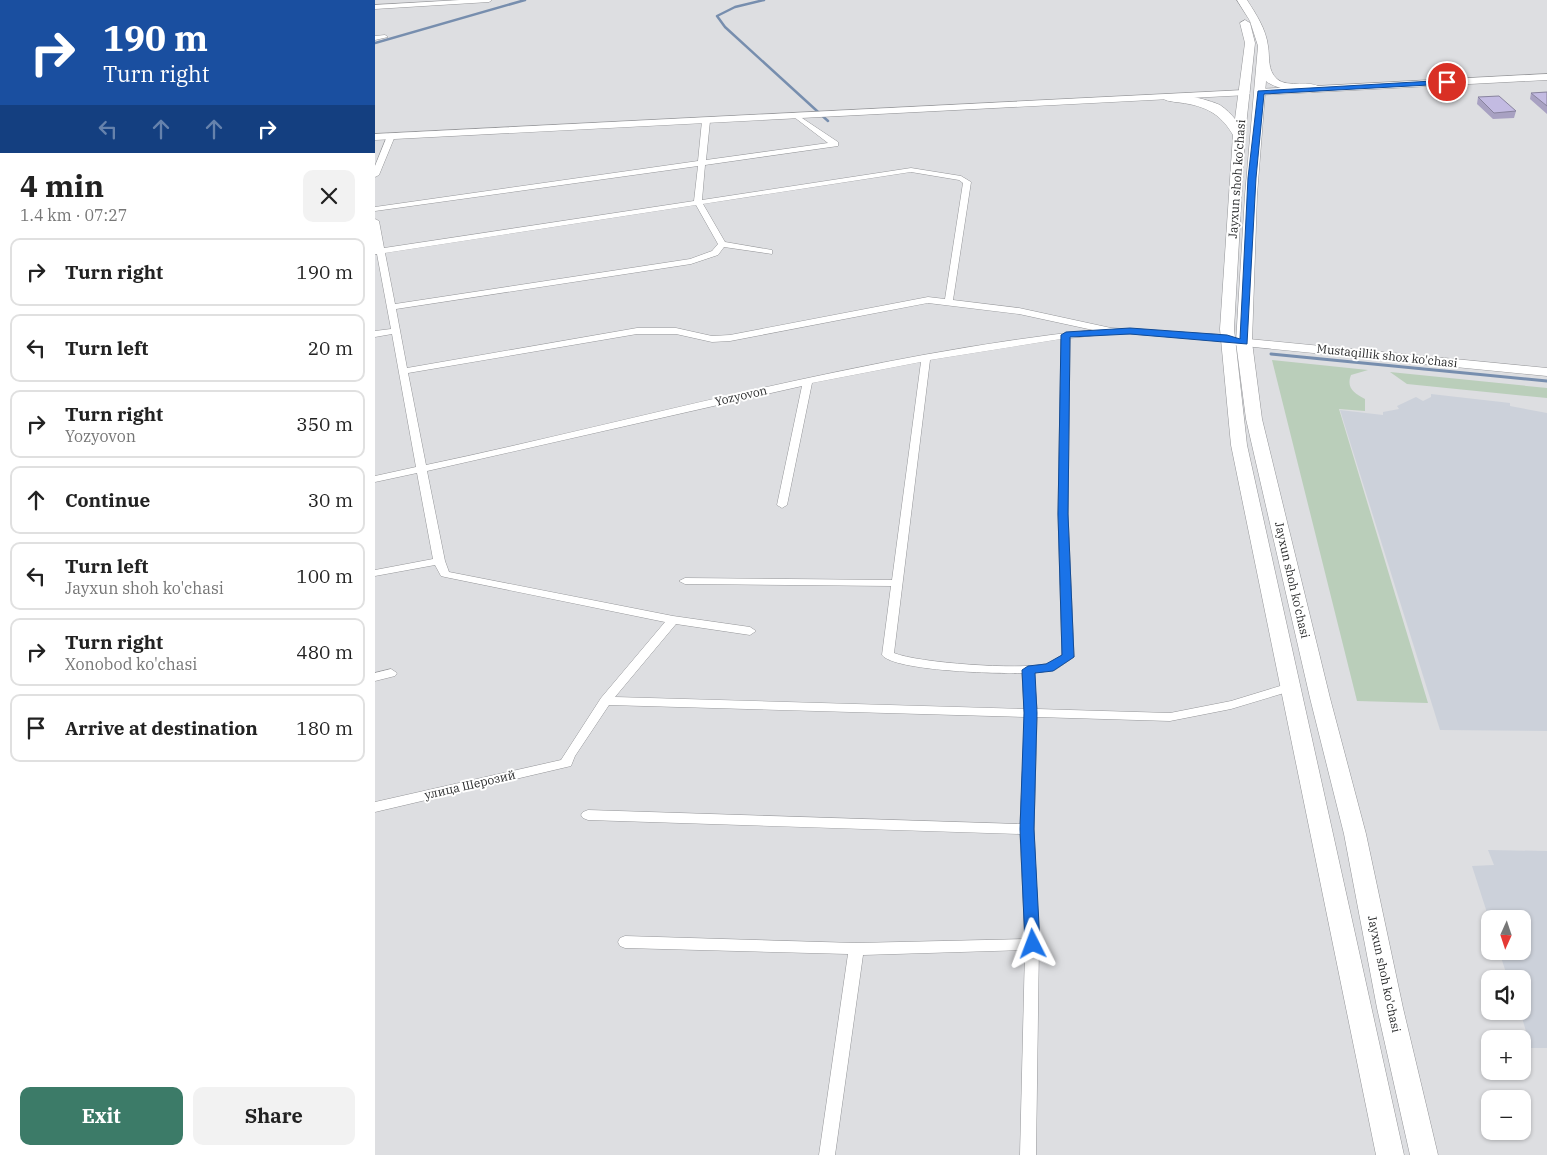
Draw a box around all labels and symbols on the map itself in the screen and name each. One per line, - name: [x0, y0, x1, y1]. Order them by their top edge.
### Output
- pin: [1426, 61, 1468, 103]
- street label: Jayxun shoh ko'chasi: [1225, 119, 1248, 239]
- street label: Mustaqillik shox ko'chasi: [1316, 341, 1458, 370]
- street label: Yozyovon: [713, 382, 769, 409]
- street label: Jayxun shoh ko'chasi: [1272, 520, 1313, 640]
- street label: улица Шерозий: [423, 767, 517, 802]
- north arrow: [1481, 910, 1531, 960]
- street label: Jayxun shoh ko'chasi: [1365, 914, 1404, 1034]
- position arrow: [1006, 917, 1058, 969]

